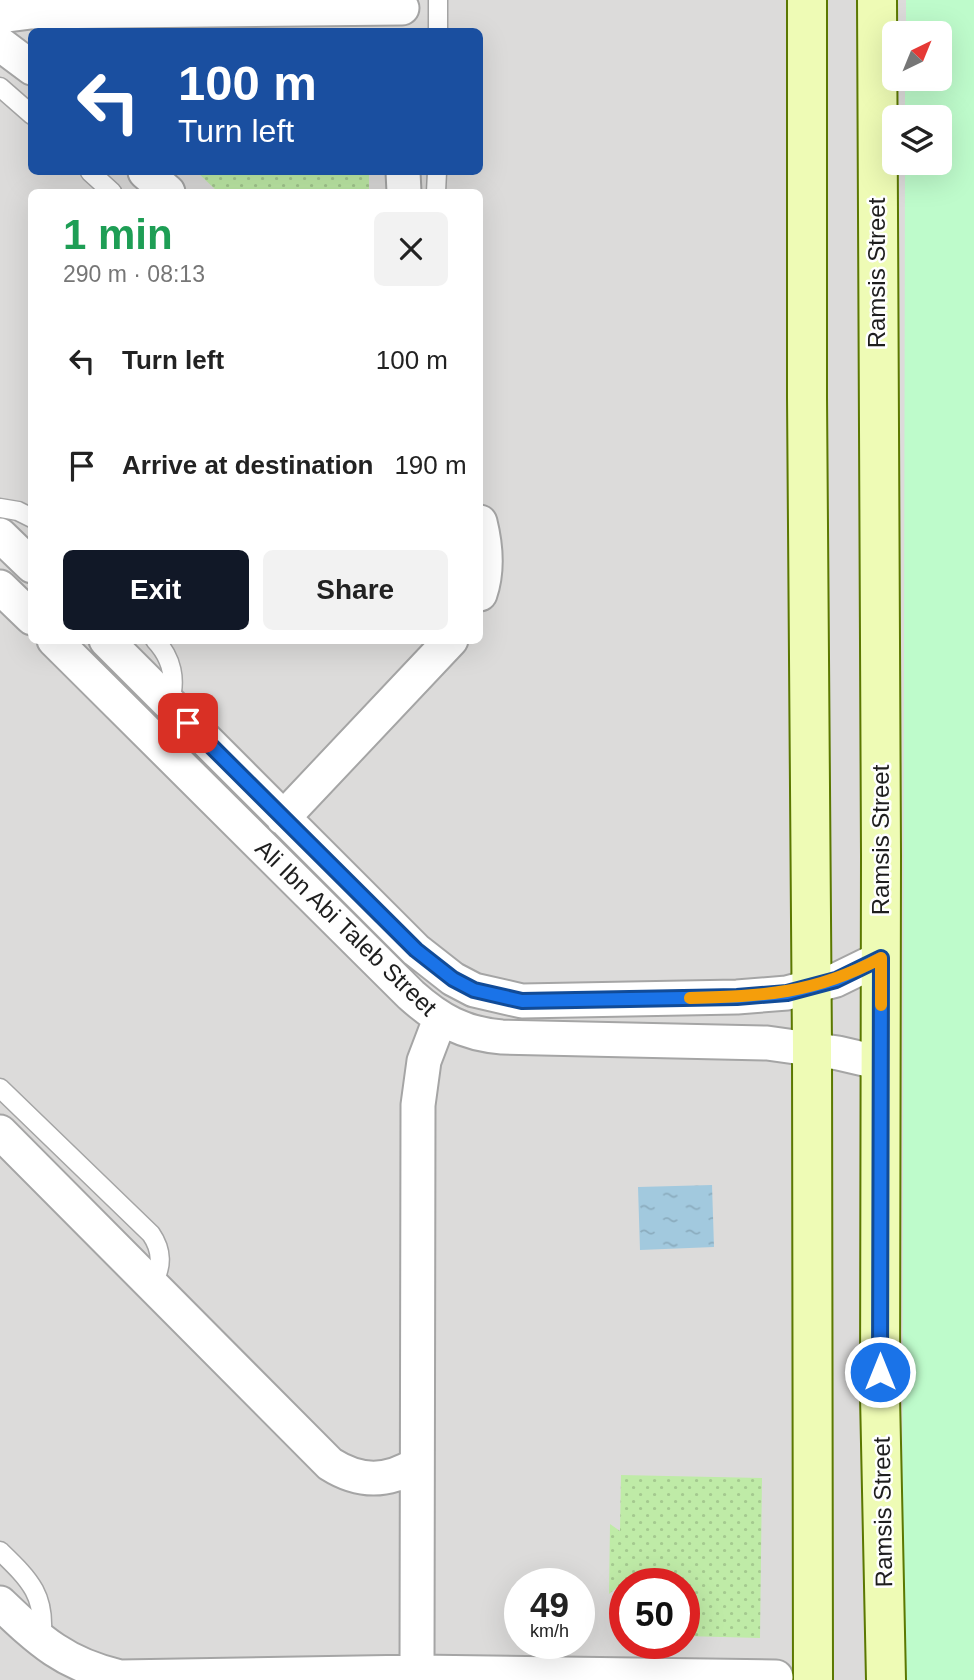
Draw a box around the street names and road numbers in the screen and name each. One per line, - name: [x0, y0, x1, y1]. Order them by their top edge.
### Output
- street label: Ramsis Street: [863, 197, 890, 348]
- street label: Ramsis Street: [867, 764, 894, 915]
- street label: Ali Ibn Abi Taleb Street: [250, 834, 443, 1021]
- street label: Ramsis Street: [868, 1436, 897, 1588]

